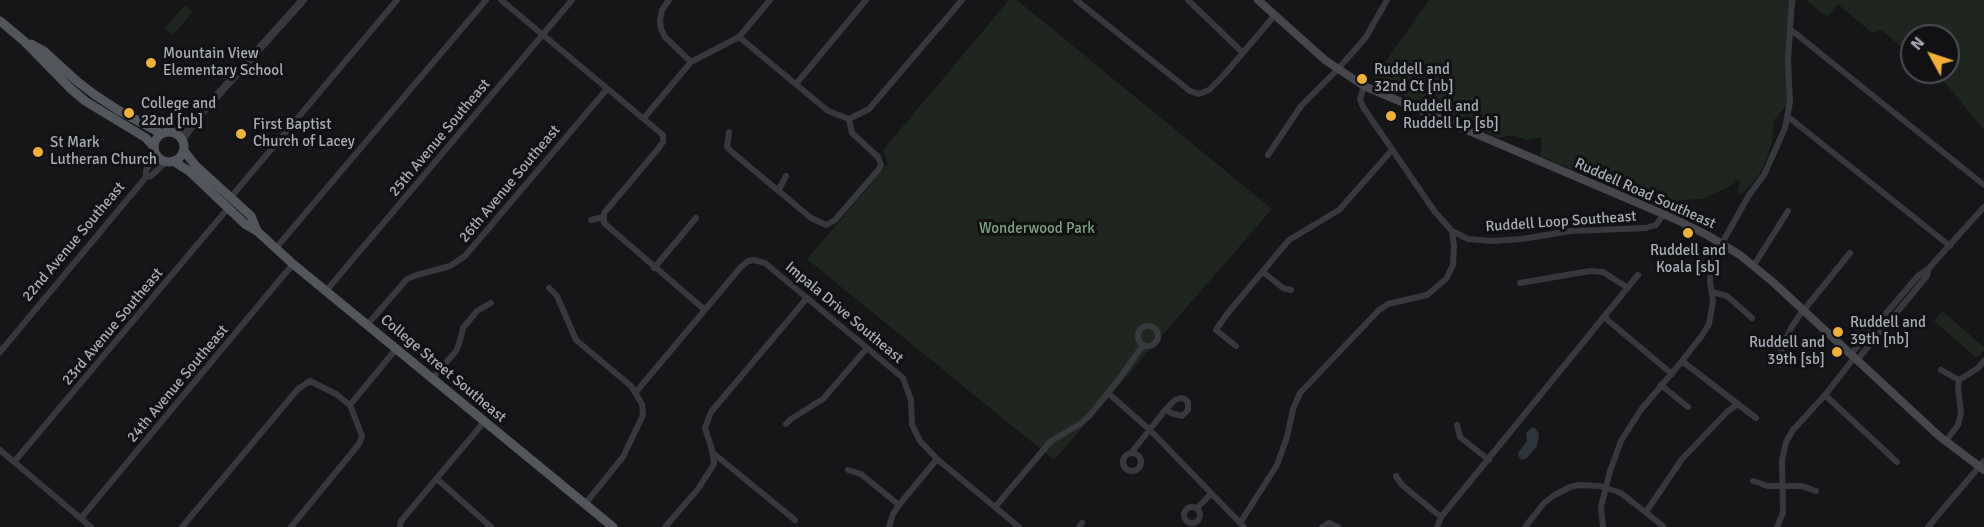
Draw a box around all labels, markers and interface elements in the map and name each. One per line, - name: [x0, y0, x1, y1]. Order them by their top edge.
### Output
- north arrow: [1900, 24, 1960, 84]
- text: N: [1906, 33, 1929, 54]
- place label: Mountain View Elementary School: [163, 45, 284, 80]
- marker: Mountain View Elementary School: [144, 56, 158, 70]
- place label: Ruddell and 32nd Ct [nb]: [1374, 61, 1454, 96]
- marker: Ruddell and 32nd Ct [nb]: [1355, 72, 1369, 86]
- street label: 25th Avenue Southeast: [386, 76, 494, 200]
- place label: College and 22nd [nb]: [141, 95, 216, 130]
- place label: Ruddell and Ruddell Lp [sb]: [1403, 98, 1499, 133]
- marker: College and 22nd [nb]: [122, 106, 136, 120]
- marker: Ruddell and Ruddell Lp [sb]: [1384, 109, 1398, 123]
- place label: First Baptist Church of Lacey: [253, 116, 355, 151]
- street label: 26th Avenue Southeast: [456, 122, 564, 246]
- marker: First Baptist Church of Lacey: [234, 127, 248, 141]
- place label: St Mark Lutheran Church: [50, 134, 157, 169]
- marker: St Mark Lutheran Church: [31, 145, 45, 159]
- street label: Ruddell Road Southeast: [1572, 155, 1718, 233]
- street label: 22nd Avenue Southeast: [19, 179, 129, 305]
- street label: Ruddell Loop Southeast: [1485, 208, 1637, 236]
- park label: Wonderwood Park: [979, 220, 1095, 238]
- marker: Ruddell and Koala [sb]: [1681, 226, 1695, 240]
- place label: Ruddell and Koala [sb]: [1650, 242, 1726, 277]
- street label: Impala Drive Southeast: [781, 258, 907, 368]
- street label: 23rd Avenue Southeast: [59, 265, 167, 389]
- street label: College Street Southeast: [376, 311, 510, 427]
- place label: Ruddell and 39th [nb]: [1850, 314, 1926, 349]
- street label: 24th Avenue Southeast: [124, 322, 232, 446]
- marker: Ruddell and 39th [nb]: [1831, 325, 1845, 339]
- place label: Ruddell and 39th [sb]: [1749, 334, 1825, 369]
- marker: Ruddell and 39th [sb]: [1830, 345, 1844, 359]

